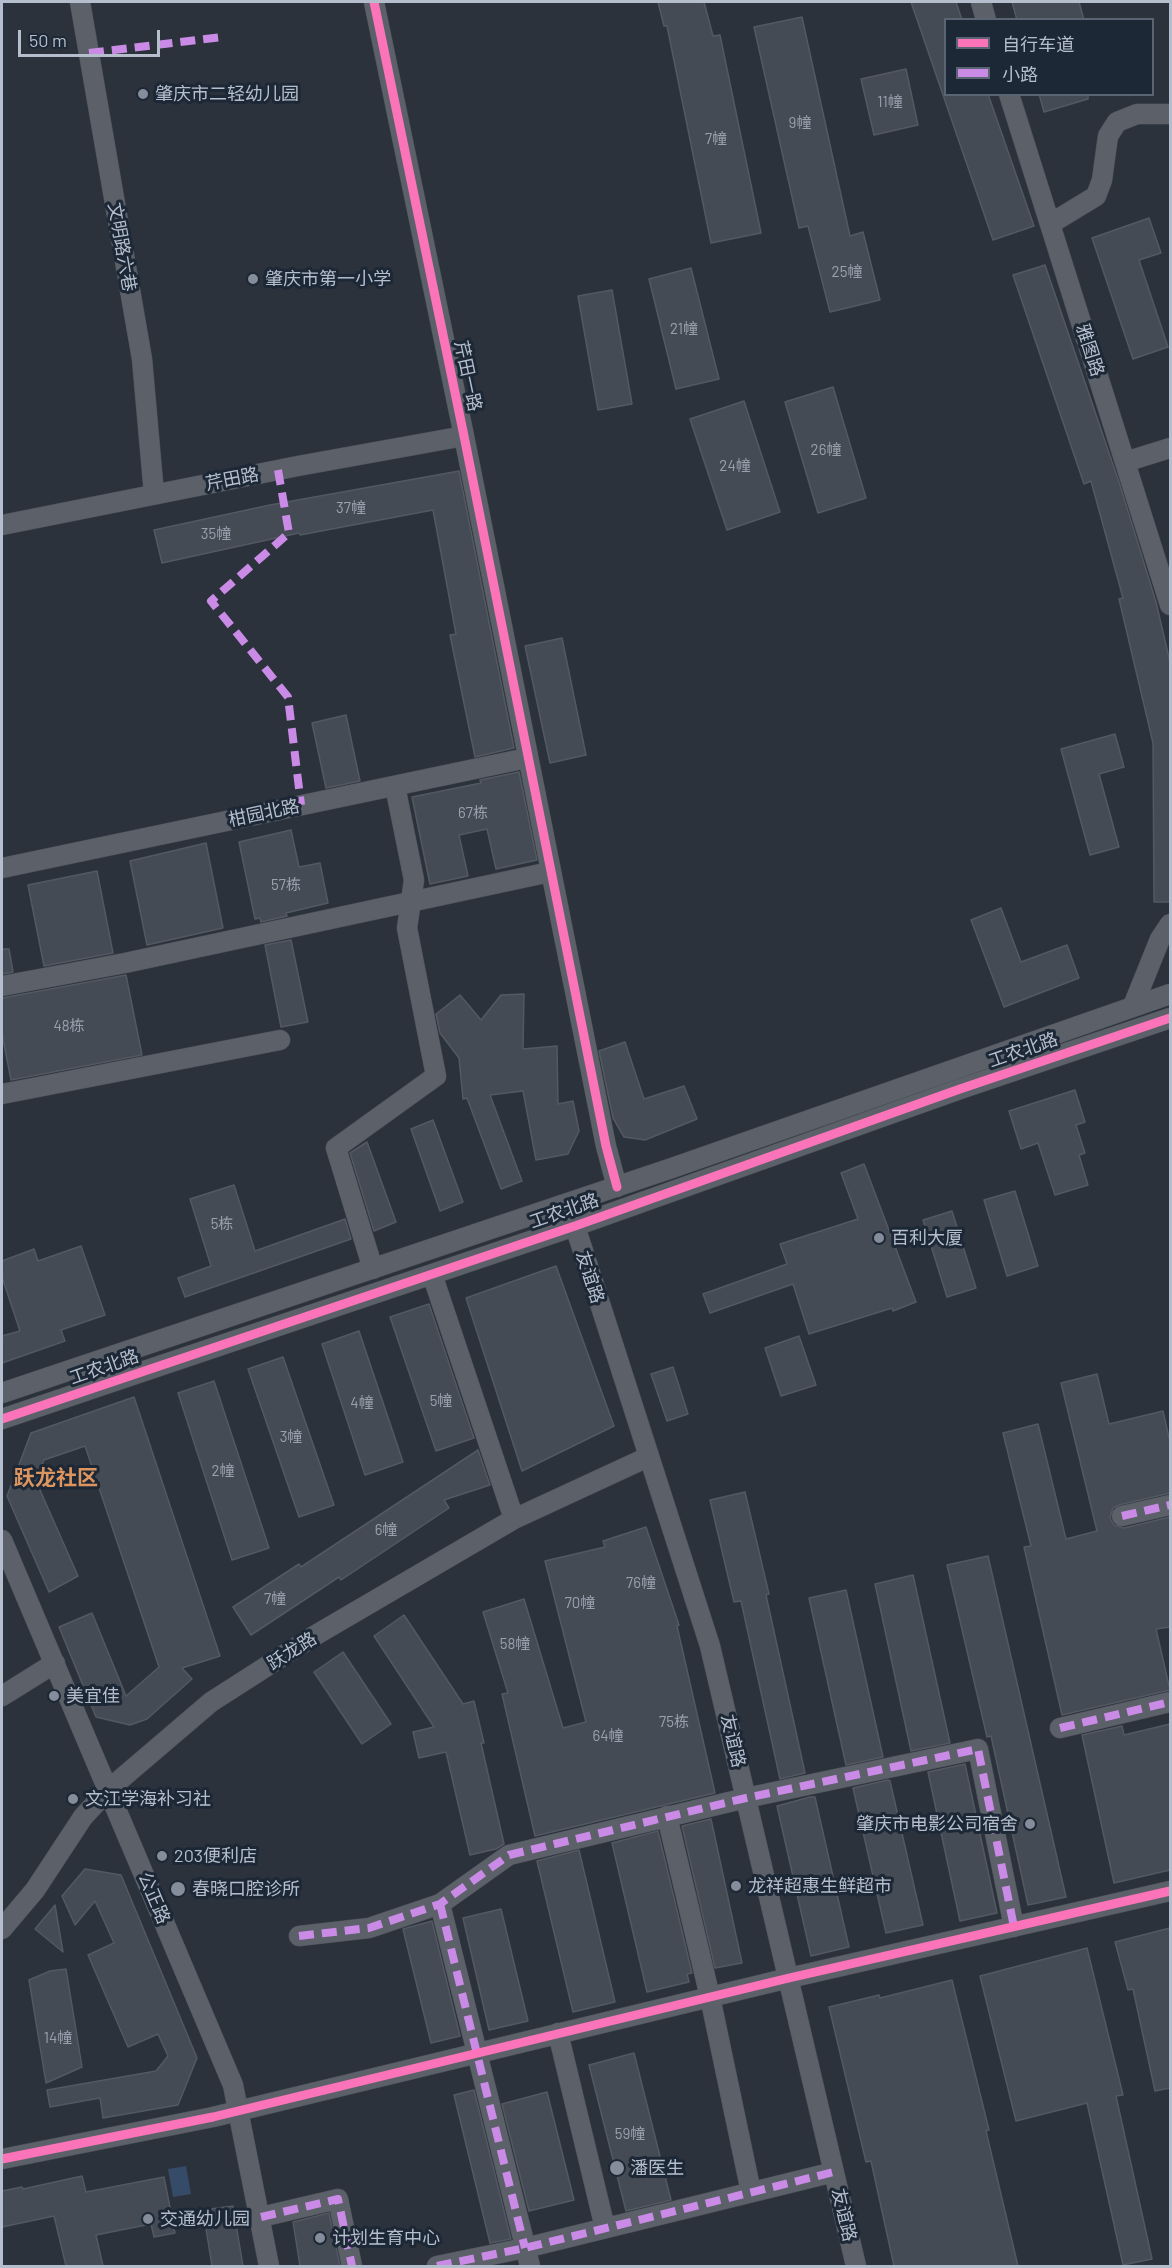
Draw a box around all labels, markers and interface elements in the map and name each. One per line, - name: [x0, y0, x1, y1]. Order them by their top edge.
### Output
- scale bar: [21, 18, 164, 56]
- legend: [944, 18, 1154, 96]
- text: 50 m: [29, 29, 67, 51]
- text: 自行车道: [1002, 33, 1074, 55]
- text: 小路: [1002, 63, 1038, 85]
- place label: 肇庆市二轻幼儿园: [155, 83, 299, 105]
- marker: 肇庆市二轻幼儿园: [136, 87, 150, 101]
- house number: 11幢: [877, 93, 903, 111]
- house number: 9幢: [789, 114, 811, 132]
- house number: 7幢: [705, 130, 727, 148]
- street label: 文明路六巷: [104, 201, 140, 293]
- house number: 25幢: [832, 263, 862, 281]
- place label: 肇庆市第一小学: [265, 268, 391, 290]
- marker: 肇庆市第一小学: [246, 272, 260, 286]
- house number: 21幢: [670, 320, 698, 338]
- street label: 雅图路: [1071, 321, 1109, 379]
- street label: 芹田一路: [450, 339, 486, 413]
- house number: 26幢: [811, 441, 841, 459]
- house number: 24幢: [719, 457, 751, 475]
- street label: 芹田路: [203, 463, 261, 495]
- house number: 37幢: [336, 499, 366, 517]
- house number: 35幢: [201, 525, 231, 543]
- street label: 柑园北路: [227, 795, 301, 831]
- house number: 67栋: [458, 804, 488, 822]
- house number: 57栋: [271, 876, 301, 894]
- house number: 48栋: [53, 1017, 85, 1035]
- street label: 工农北路: [985, 1028, 1061, 1072]
- street label: 工农北路: [526, 1189, 602, 1233]
- house number: 5栋: [211, 1215, 233, 1233]
- place label: 百利大厦: [891, 1227, 963, 1249]
- marker: 百利大厦: [872, 1231, 886, 1245]
- street label: 友谊路: [571, 1248, 609, 1306]
- street label: 工农北路: [66, 1345, 142, 1389]
- house number: 5幢: [430, 1392, 452, 1410]
- house number: 4幢: [350, 1394, 374, 1412]
- house number: 3幢: [280, 1428, 302, 1446]
- house number: 2幢: [211, 1462, 235, 1480]
- district label: 跃龙社区: [14, 1465, 98, 1491]
- house number: 6幢: [375, 1521, 397, 1539]
- house number: 76幢: [626, 1574, 656, 1592]
- house number: 7幢: [264, 1590, 286, 1608]
- house number: 70幢: [565, 1594, 595, 1612]
- street label: 跃龙路: [263, 1628, 321, 1674]
- house number: 58幢: [500, 1635, 530, 1653]
- place label: 美宜佳: [66, 1685, 120, 1707]
- marker: 美宜佳: [47, 1689, 61, 1703]
- street label: 友谊路: [716, 1712, 750, 1770]
- house number: 75栋: [659, 1713, 689, 1731]
- house number: 64幢: [593, 1727, 623, 1745]
- place label: 文江学海补习社: [85, 1788, 211, 1810]
- marker: 文江学海补习社: [66, 1792, 80, 1806]
- place label: 肇庆市电影公司宿舍: [856, 1813, 1018, 1835]
- marker: 肇庆市电影公司宿舍: [1023, 1817, 1037, 1831]
- place label: 203便利店: [174, 1845, 257, 1867]
- marker: 203便利店: [155, 1849, 169, 1863]
- street label: 公正路: [134, 1869, 174, 1927]
- place label: 龙祥超惠生鲜超市: [748, 1875, 892, 1897]
- place label: 春晓口腔诊所: [192, 1878, 300, 1900]
- marker: 龙祥超惠生鲜超市: [729, 1879, 743, 1893]
- marker: 春晓口腔诊所: [169, 1880, 187, 1898]
- house number: 14幢: [44, 2029, 72, 2047]
- house number: 59幢: [615, 2125, 645, 2143]
- place label: 潘医生: [630, 2157, 684, 2179]
- marker: 潘医生: [608, 2159, 626, 2177]
- street label: 友谊路: [827, 2186, 861, 2244]
- place label: 交通幼儿园: [160, 2208, 250, 2230]
- marker: 交通幼儿园: [141, 2212, 155, 2226]
- place label: 计划生育中心: [332, 2227, 440, 2249]
- marker: 计划生育中心: [313, 2231, 327, 2245]

